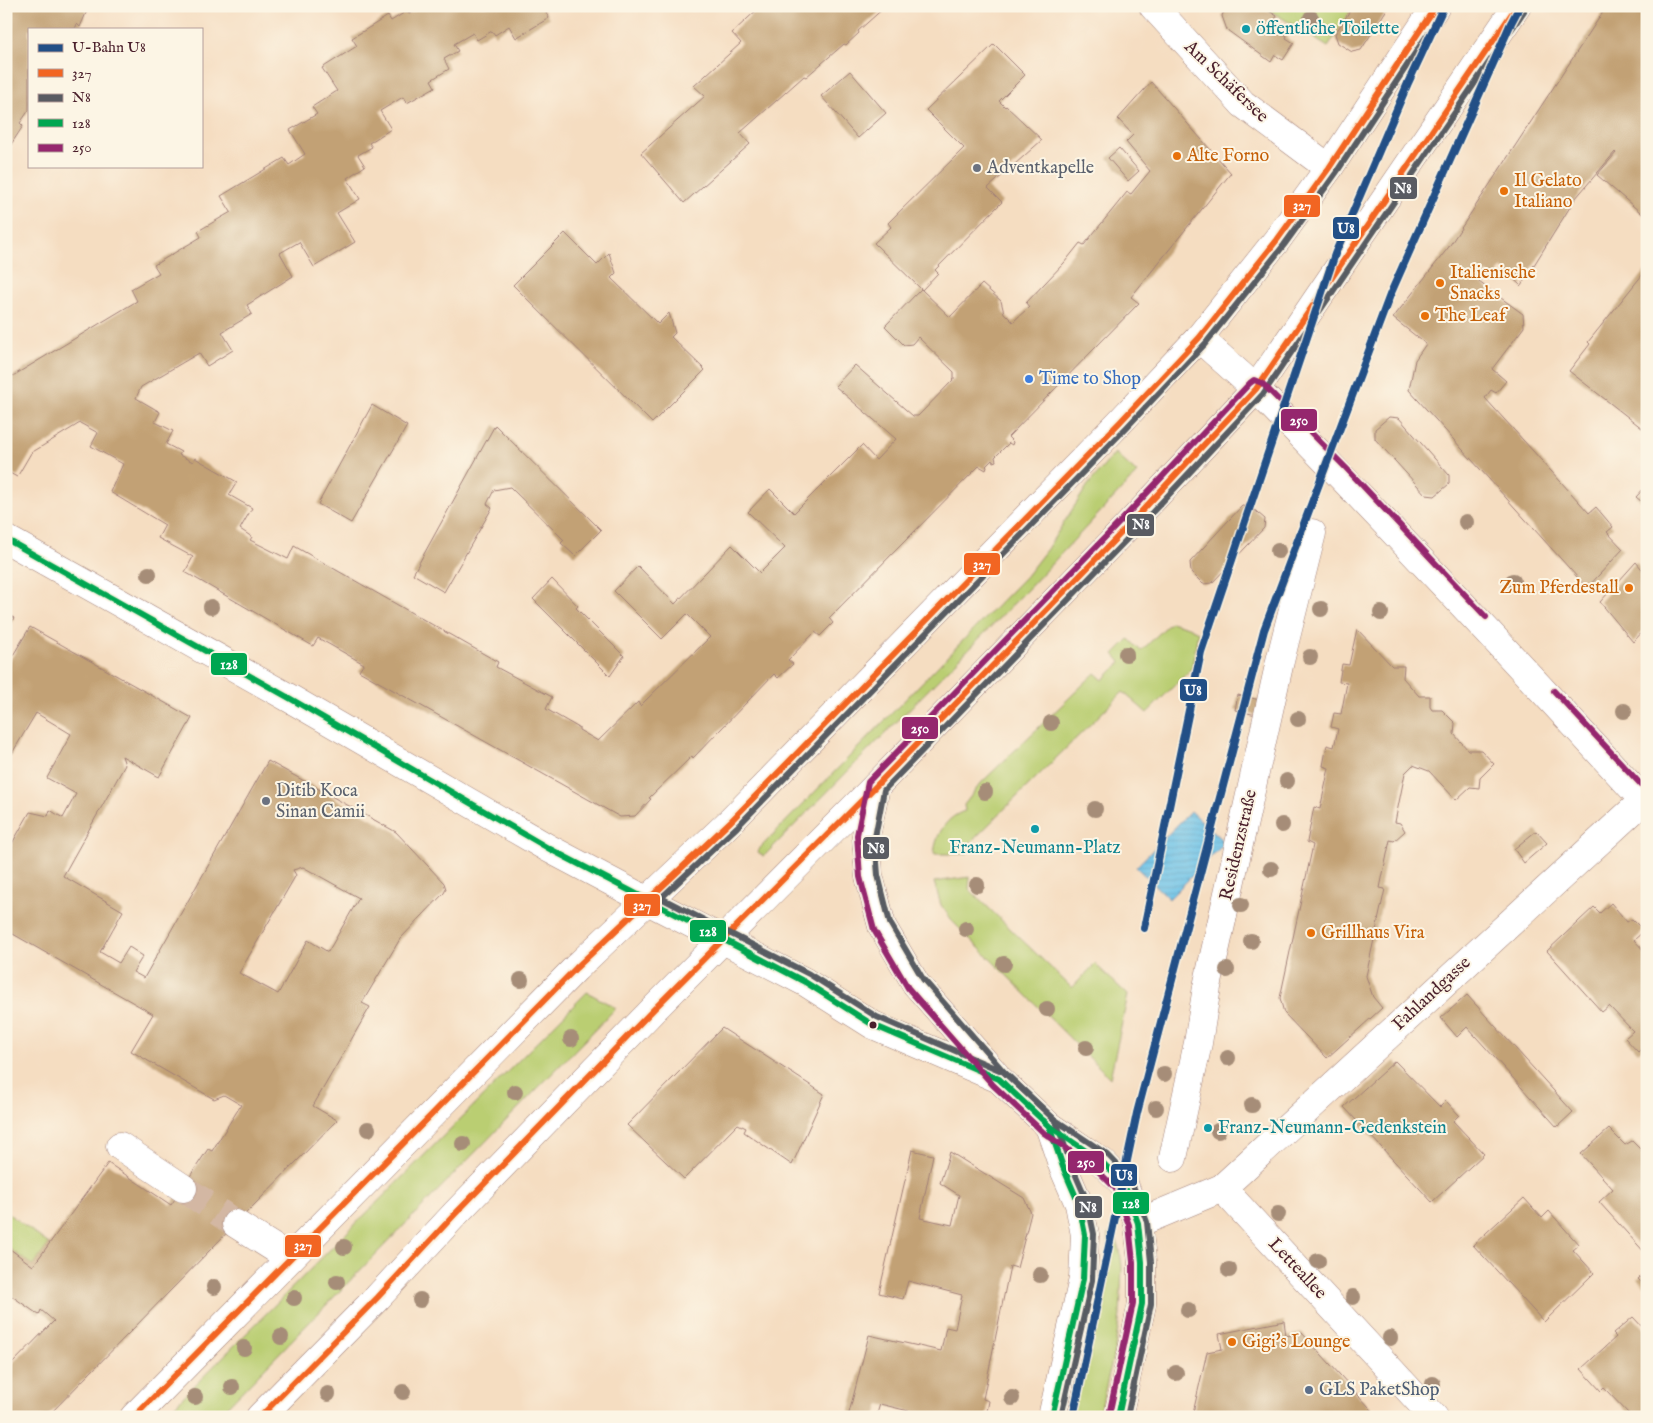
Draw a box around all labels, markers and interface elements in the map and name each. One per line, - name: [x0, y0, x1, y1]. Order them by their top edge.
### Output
- place label: öffentliche Toilette: [1256, 18, 1399, 41]
- marker: öffentliche Toilette: [1240, 23, 1252, 35]
- legend: [28, 28, 202, 168]
- street label: Am Schäfersee: [1178, 35, 1273, 128]
- text: U-Bahn U8: [72, 38, 146, 57]
- text: 327: [72, 64, 92, 83]
- text: N8: [72, 88, 91, 107]
- text: 128: [72, 114, 91, 133]
- text: 250: [72, 138, 92, 157]
- place label: Alte Forno: [1186, 145, 1270, 168]
- marker: Alte Forno: [1171, 150, 1183, 162]
- place label: Adventkapelle: [986, 157, 1094, 180]
- marker: Adventkapelle: [971, 162, 983, 174]
- place label: Il Gelato Italiano: [1514, 170, 1582, 214]
- line badge: N8: [1389, 176, 1418, 200]
- text: N8: [1393, 180, 1412, 198]
- marker: Il Gelato Italiano: [1498, 185, 1510, 197]
- line badge: 327: [1283, 194, 1321, 218]
- text: 327: [1293, 197, 1312, 215]
- line badge: U8: [1332, 216, 1360, 240]
- text: U8: [1336, 220, 1355, 238]
- place label: Italienische Snacks: [1450, 262, 1536, 306]
- marker: Italienische Snacks: [1434, 277, 1446, 289]
- place label: The Leaf: [1435, 305, 1509, 328]
- marker: The Leaf: [1419, 310, 1431, 322]
- place label: Time to Shop: [1039, 368, 1141, 391]
- marker: Time to Shop: [1023, 373, 1035, 385]
- line badge: 250: [1280, 408, 1318, 432]
- text: 250: [1290, 412, 1308, 430]
- line badge: N8: [1126, 513, 1155, 537]
- text: N8: [1131, 516, 1150, 534]
- line badge: 327: [963, 552, 1001, 576]
- text: 327: [973, 556, 992, 574]
- place label: Zum Pferdestall: [1499, 577, 1619, 600]
- marker: Zum Pferdestall: [1623, 582, 1635, 594]
- line badge: 128: [210, 652, 248, 676]
- text: 128: [220, 656, 238, 674]
- line badge: U8: [1179, 678, 1208, 702]
- text: U8: [1183, 682, 1202, 700]
- line badge: 250: [901, 716, 939, 740]
- text: 250: [911, 720, 929, 738]
- place label: Ditib Koca Sinan Camii: [276, 780, 365, 824]
- street label: Residenzstraße: [1215, 787, 1263, 903]
- marker: Ditib Koca Sinan Camii: [260, 795, 272, 807]
- marker: Franz-Neumann-Platz: [1029, 823, 1041, 835]
- line badge: N8: [862, 836, 890, 860]
- place label: Franz-Neumann-Platz: [949, 837, 1121, 860]
- text: N8: [866, 840, 885, 858]
- line badge: 327: [623, 893, 661, 917]
- text: 327: [633, 897, 652, 915]
- line badge: 128: [689, 919, 727, 943]
- place label: Grillhaus Vira: [1321, 922, 1425, 945]
- text: 128: [699, 923, 717, 941]
- marker: Grillhaus Vira: [1305, 927, 1317, 939]
- street label: Fahlandgasse: [1388, 952, 1476, 1036]
- unlabelled marker: [868, 1020, 878, 1030]
- place label: Franz-Neumann-Gedenkstein: [1218, 1117, 1447, 1140]
- marker: Franz-Neumann-Gedenkstein: [1202, 1122, 1214, 1134]
- line badge: 250: [1067, 1150, 1105, 1174]
- text: 250: [1077, 1154, 1095, 1172]
- line badge: U8: [1110, 1163, 1138, 1187]
- text: U8: [1114, 1167, 1133, 1185]
- line badge: 128: [1112, 1191, 1150, 1215]
- line badge: N8: [1074, 1195, 1103, 1219]
- text: 128: [1122, 1195, 1140, 1213]
- text: N8: [1078, 1199, 1097, 1217]
- street label: Letteallee: [1263, 1233, 1331, 1305]
- line badge: 327: [284, 1234, 322, 1258]
- text: 327: [294, 1237, 313, 1255]
- place label: Gigi's Lounge: [1242, 1331, 1350, 1354]
- marker: Gigi's Lounge: [1226, 1336, 1238, 1348]
- place label: GLS PaketShop: [1319, 1379, 1440, 1402]
- marker: GLS PaketShop: [1303, 1384, 1315, 1396]

